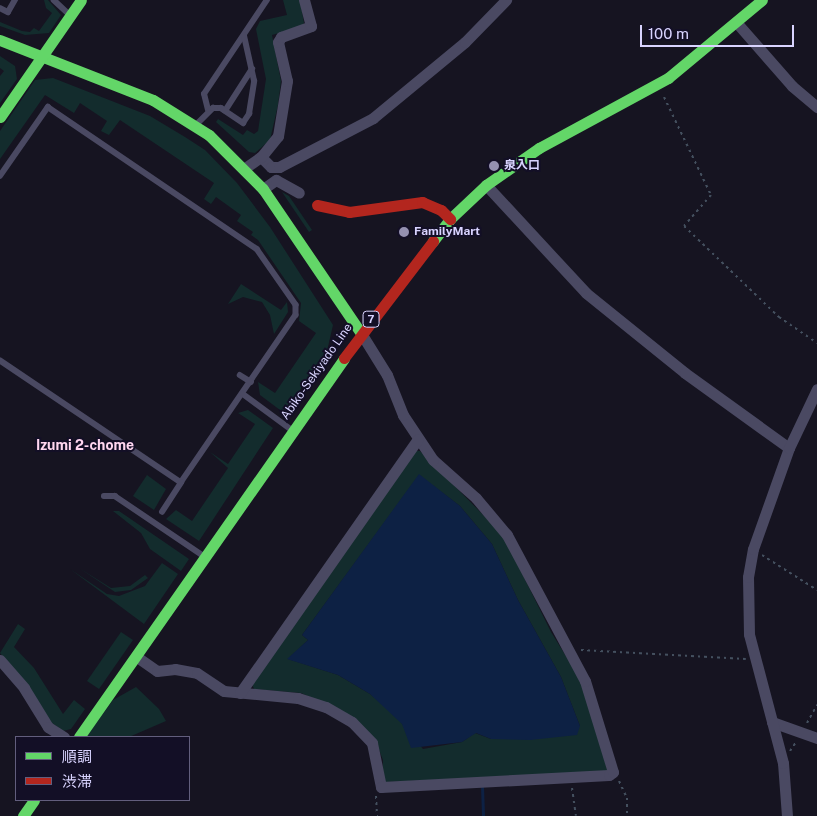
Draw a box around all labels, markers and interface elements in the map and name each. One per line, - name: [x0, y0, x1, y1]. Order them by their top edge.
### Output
- scale bar: [642, 15, 796, 47]
- text: 100 m: [648, 25, 689, 42]
- place label: 泉入口: [504, 159, 540, 173]
- marker: 泉入口: [488, 160, 500, 172]
- place label: FamilyMart: [414, 225, 480, 239]
- marker: FamilyMart: [398, 226, 410, 238]
- road number: 7: [362, 310, 380, 328]
- street label: Abiko-Sekiyado Line: [278, 321, 356, 423]
- district label: Izumi 2-chome: [36, 437, 134, 453]
- legend: [15, 736, 190, 801]
- text: 順調: [62, 748, 92, 765]
- text: 渋滞: [62, 773, 92, 790]

